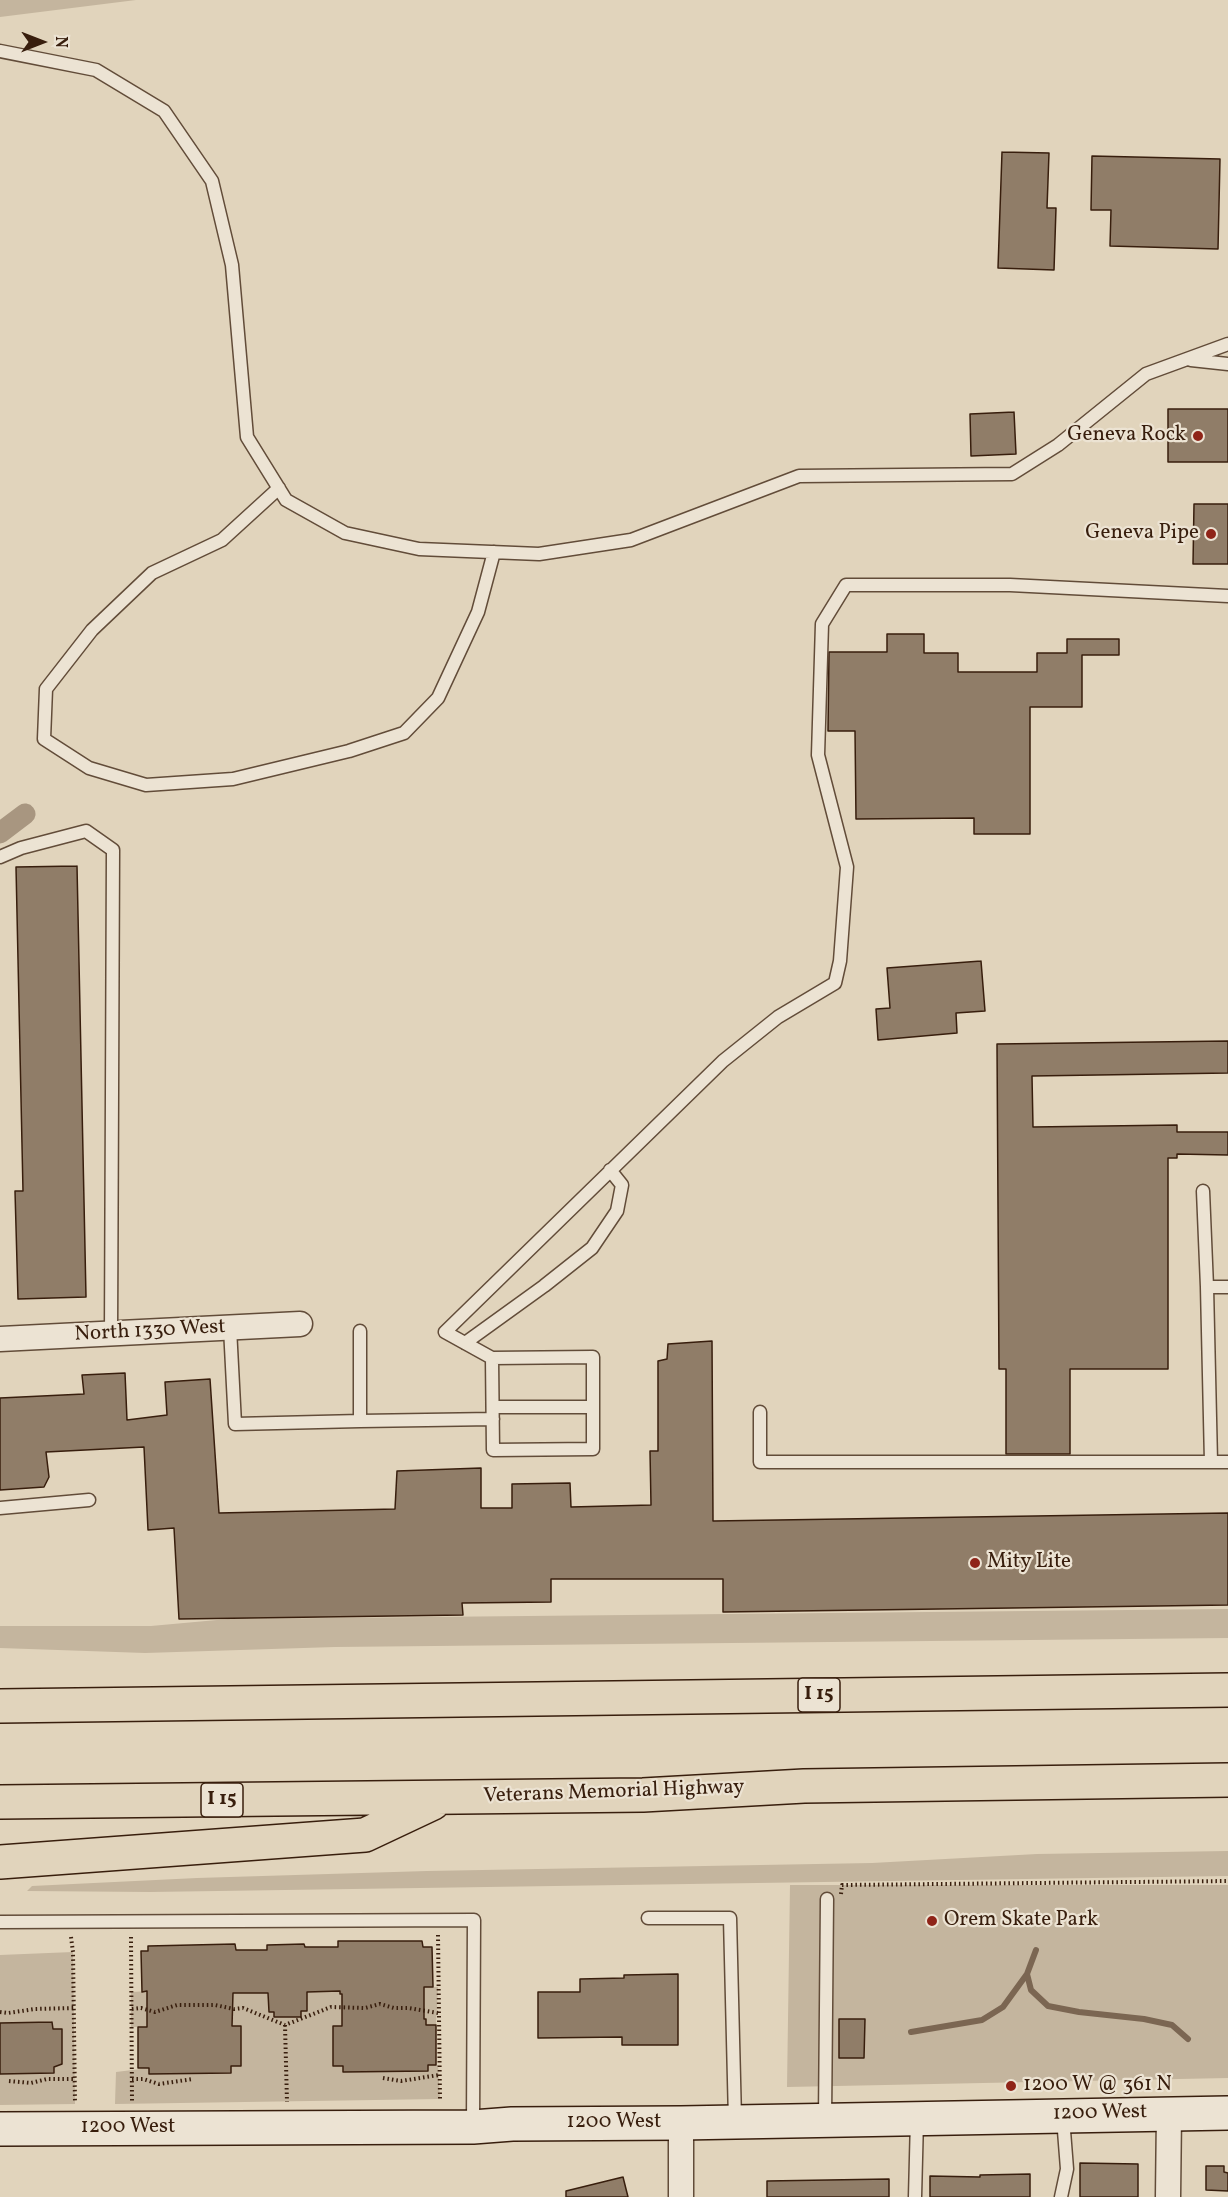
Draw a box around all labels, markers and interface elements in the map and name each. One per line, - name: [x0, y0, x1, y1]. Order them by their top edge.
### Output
- north arrow: [12, 12, 72, 72]
- text: N: [49, 36, 71, 48]
- place label: Geneva Rock: [1067, 423, 1186, 449]
- marker: Geneva Rock: [1191, 429, 1205, 443]
- place label: Geneva Pipe: [1085, 521, 1199, 547]
- marker: Geneva Pipe: [1204, 527, 1218, 541]
- street label: North 1330 West: [74, 1315, 226, 1349]
- place label: Mity Lite: [987, 1550, 1071, 1576]
- marker: Mity Lite: [968, 1556, 982, 1570]
- road number: I 15: [798, 1678, 840, 1712]
- street label: Veterans Memorial Highway: [483, 1776, 745, 1810]
- road number: I 15: [201, 1783, 243, 1817]
- place label: Orem Skate Park: [944, 1908, 1098, 1934]
- marker: Orem Skate Park: [925, 1914, 939, 1928]
- place label: 1200 W @ 361 N: [1023, 2073, 1172, 2099]
- marker: 1200 W @ 361 N: [1004, 2079, 1018, 2093]
- street label: 1200 West: [1052, 2101, 1148, 2127]
- street label: 1200 West: [567, 2110, 661, 2136]
- street label: 1200 West: [81, 2115, 175, 2141]

